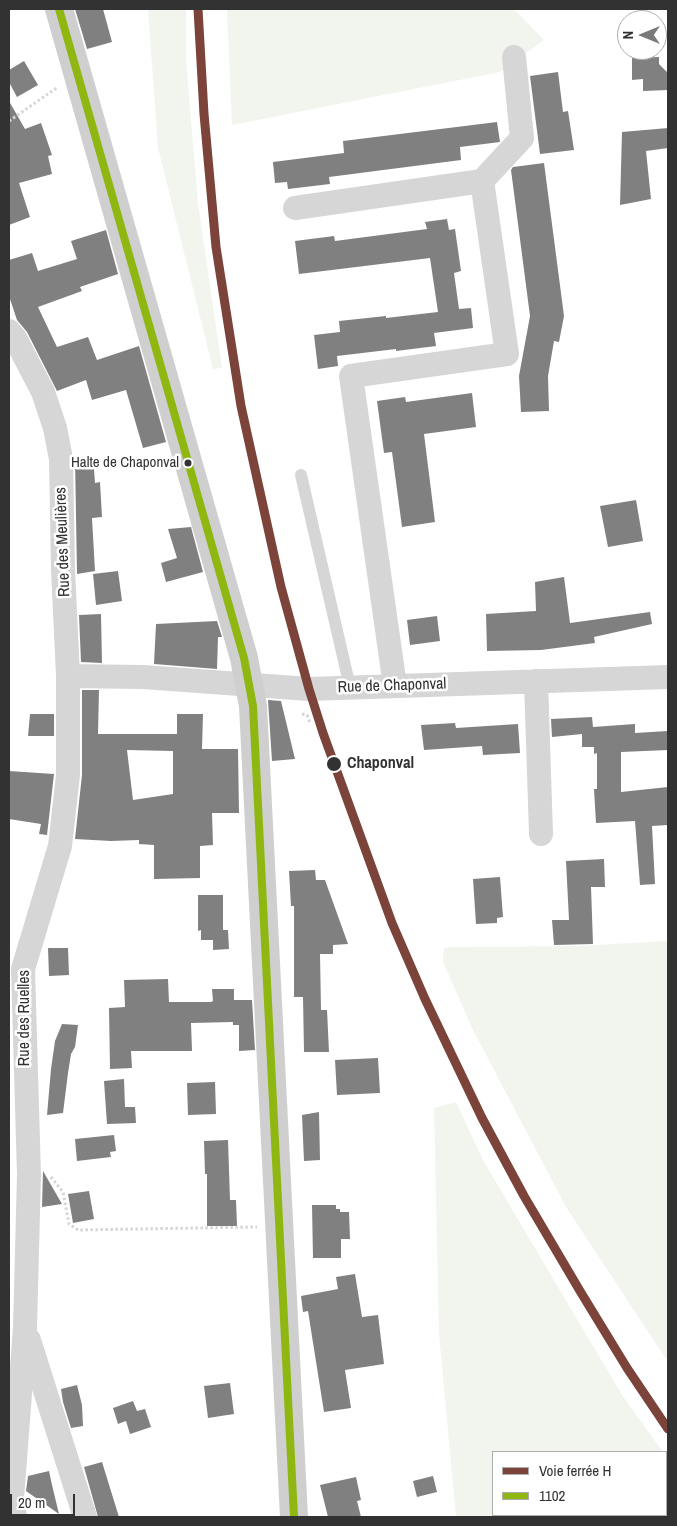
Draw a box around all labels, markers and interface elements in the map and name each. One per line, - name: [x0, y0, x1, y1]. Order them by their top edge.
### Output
- north arrow: [617, 10, 667, 60]
- text: N: [619, 31, 637, 39]
- place label: Halte de Chaponval: [71, 454, 179, 472]
- marker: Halte de Chaponval: [183, 458, 193, 468]
- street label: Rue des Meulières: [51, 487, 75, 597]
- street label: Rue de Chaponval: [337, 675, 447, 697]
- place label: Chaponval: [347, 754, 414, 774]
- marker: Chaponval: [325, 755, 343, 773]
- street label: Rue des Ruelles: [15, 970, 35, 1066]
- legend: [492, 1451, 667, 1516]
- text: Voie ferrée H: [539, 1460, 611, 1481]
- scale bar: [12, 1484, 78, 1516]
- text: 1102: [539, 1485, 565, 1506]
- text: 20 m: [18, 1492, 45, 1513]

